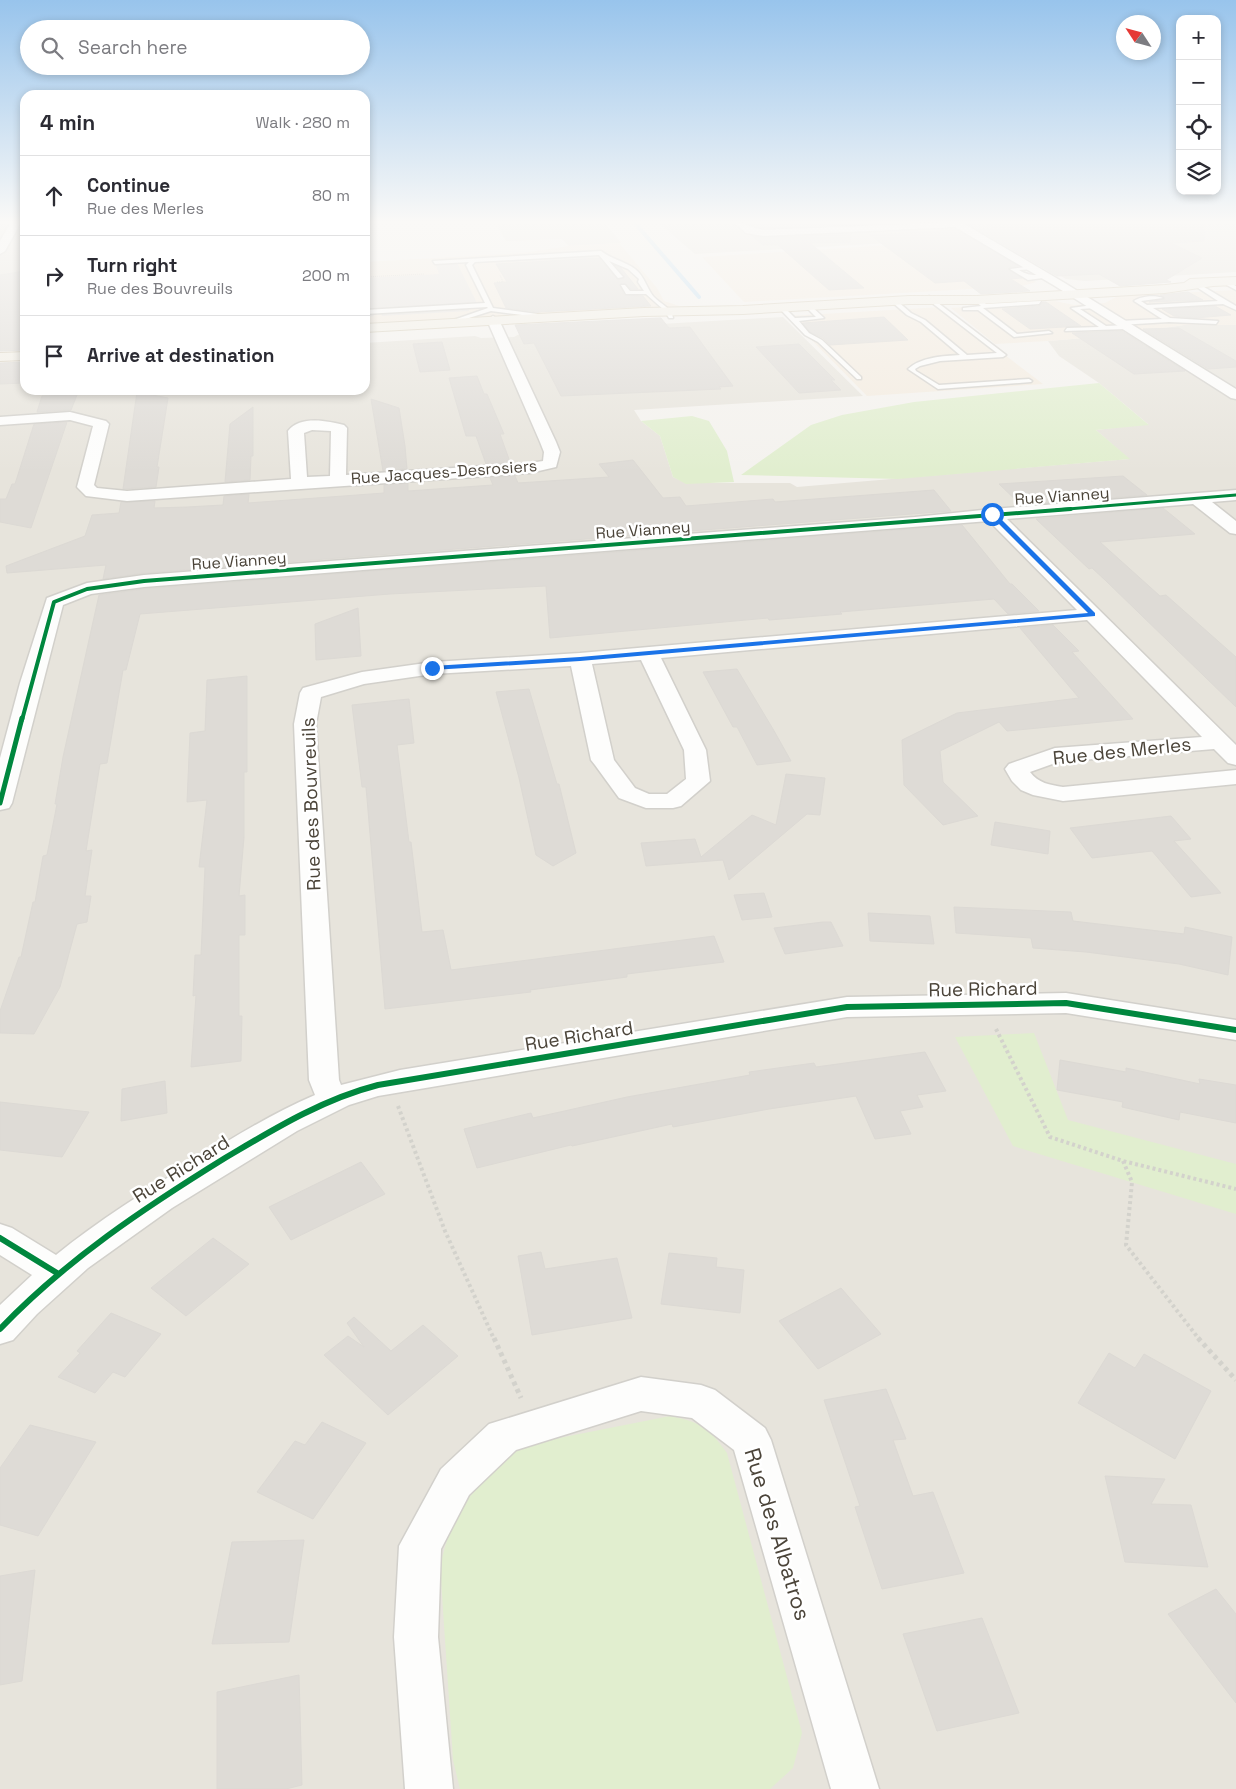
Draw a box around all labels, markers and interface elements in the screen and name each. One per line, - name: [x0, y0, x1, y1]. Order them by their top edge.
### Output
- north arrow: [1116, 15, 1161, 60]
- map controls: [1176, 15, 1221, 195]
- button: +: [1176, 15, 1221, 60]
- search box: [20, 20, 370, 75]
- icon: search: [38, 34, 66, 62]
- text: Search here: [78, 35, 188, 60]
- button: −: [1176, 60, 1221, 105]
- button: locate: [1176, 105, 1221, 150]
- text: 4 min: [40, 109, 95, 136]
- text: Walk · 280 m: [255, 112, 350, 133]
- button: layers: [1176, 150, 1221, 195]
- text: Continue: [87, 173, 170, 198]
- icon: ahead: [40, 182, 68, 210]
- text: 80 m: [312, 185, 350, 206]
- text: Rue des Merles: [87, 198, 204, 219]
- text: Turn right: [87, 253, 177, 278]
- icon: right: [40, 262, 68, 290]
- text: 200 m: [302, 265, 350, 286]
- text: Rue des Bouvreuils: [87, 278, 233, 299]
- icon: arrive: [40, 342, 68, 370]
- text: Arrive at destination: [87, 343, 275, 368]
- street label: Rue Jacques-Desrosiers: [350, 455, 538, 489]
- street label: Rue Vianney: [1014, 482, 1110, 510]
- route start: [981, 503, 1004, 526]
- street label: Rue Vianney: [595, 516, 691, 544]
- street label: Rue Vianney: [191, 547, 287, 575]
- route end: [421, 657, 444, 680]
- street label: Rue des Bouvreuils: [295, 717, 327, 891]
- street label: Rue des Merles: [1052, 731, 1192, 771]
- street label: Rue Richard: [928, 976, 1038, 1002]
- street label: Rue Richard: [523, 1015, 635, 1057]
- street label: Rue Richard: [128, 1129, 234, 1209]
- street label: Rue des Albatros: [738, 1444, 818, 1624]

